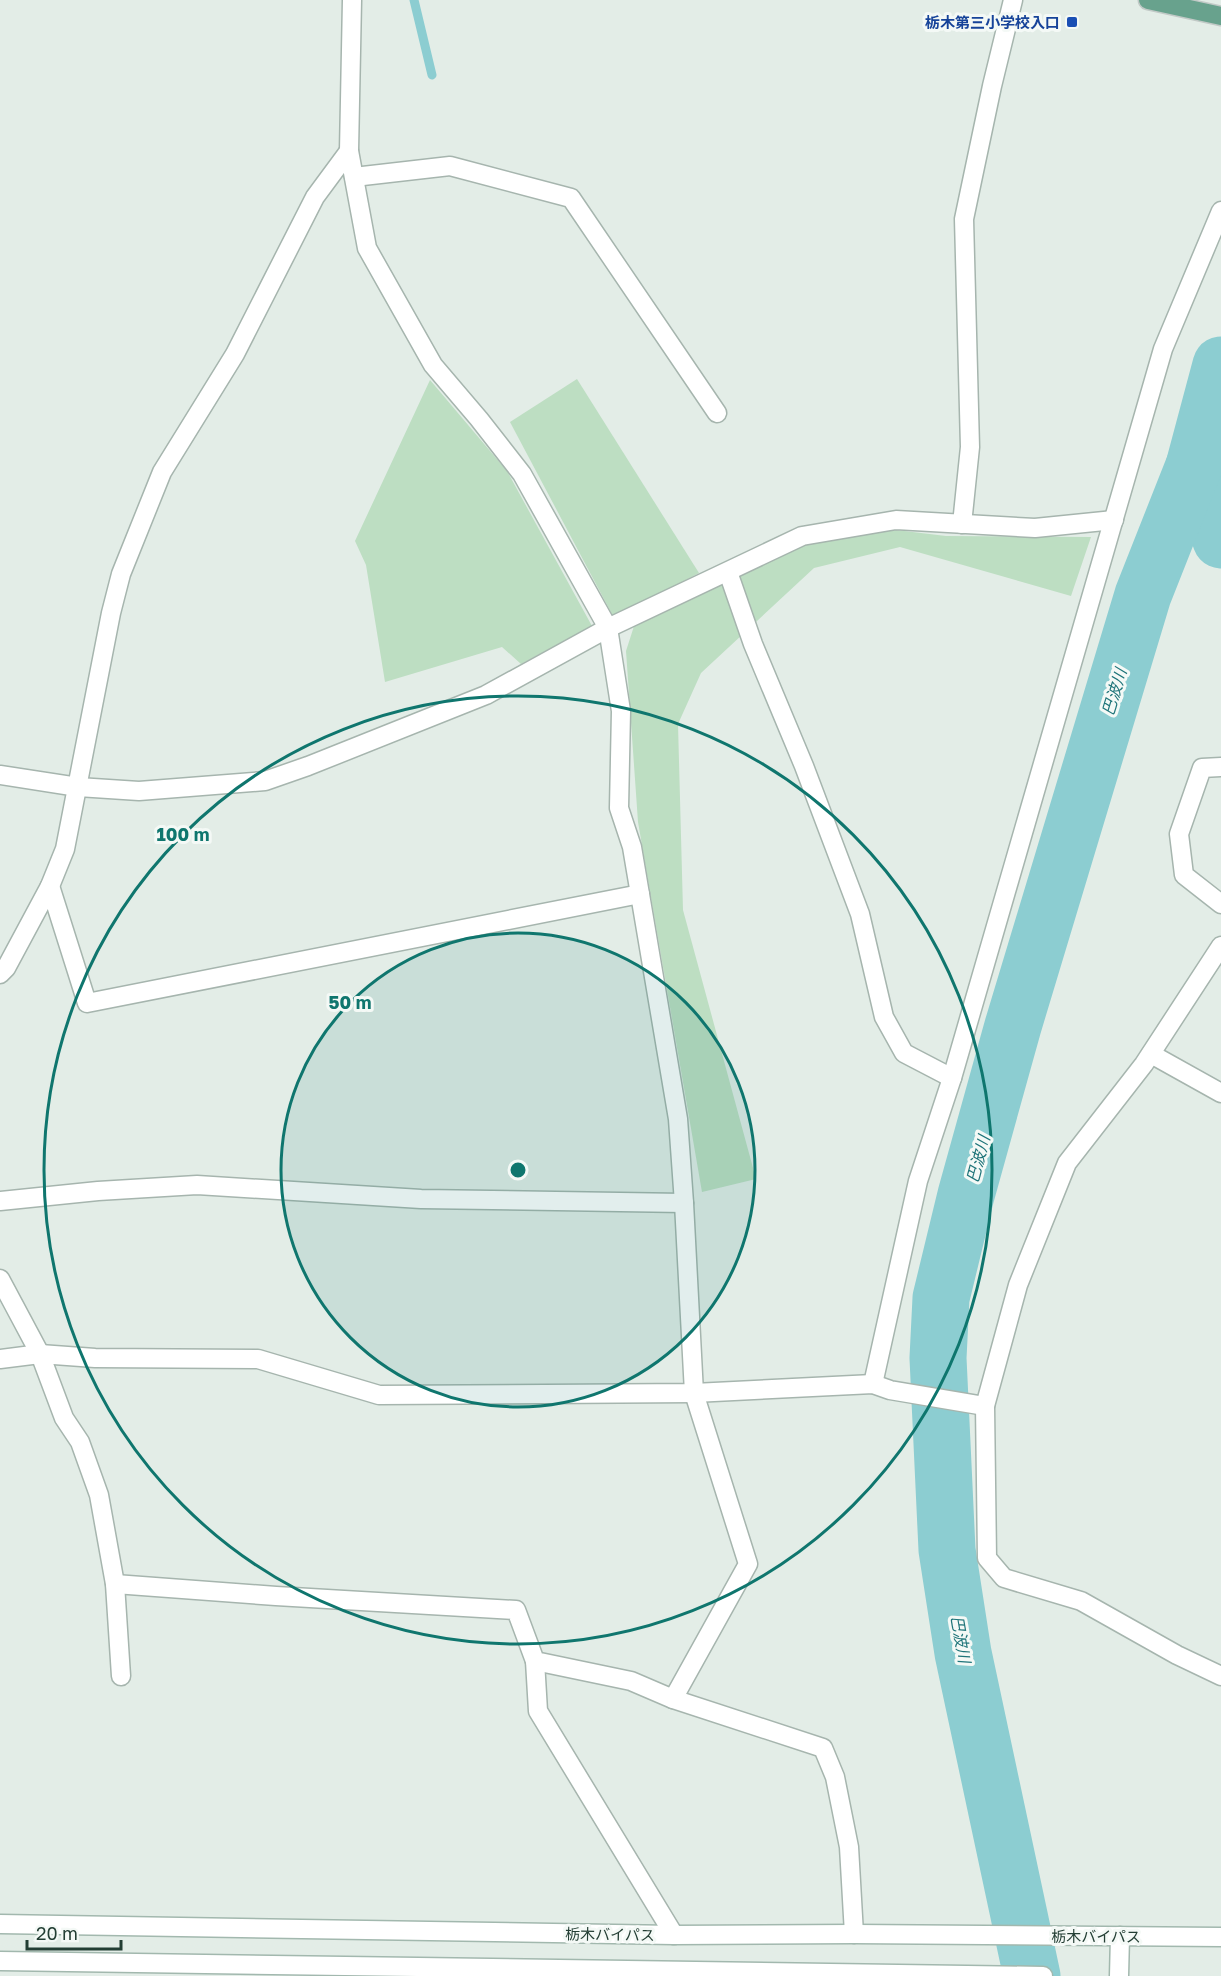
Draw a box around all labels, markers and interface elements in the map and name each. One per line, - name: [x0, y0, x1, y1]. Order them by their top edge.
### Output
- place label: 栃木第三小学校入口: [925, 13, 1060, 31]
- marker: 栃木第三小学校入口: [1065, 15, 1079, 29]
- water label: 巴波川: [1097, 664, 1131, 718]
- text: 100 m: [157, 823, 209, 845]
- text: 50 m: [329, 991, 371, 1013]
- water label: 巴波川: [962, 1131, 994, 1185]
- centre of rings: [508, 1160, 528, 1180]
- water label: 巴波川: [947, 1614, 975, 1666]
- scale bar: [27, 1913, 122, 1951]
- text: 20 m: [36, 1922, 78, 1944]
- street label: 栃木バイパス: [565, 1924, 655, 1944]
- street label: 栃木バイパス: [1051, 1927, 1141, 1945]

